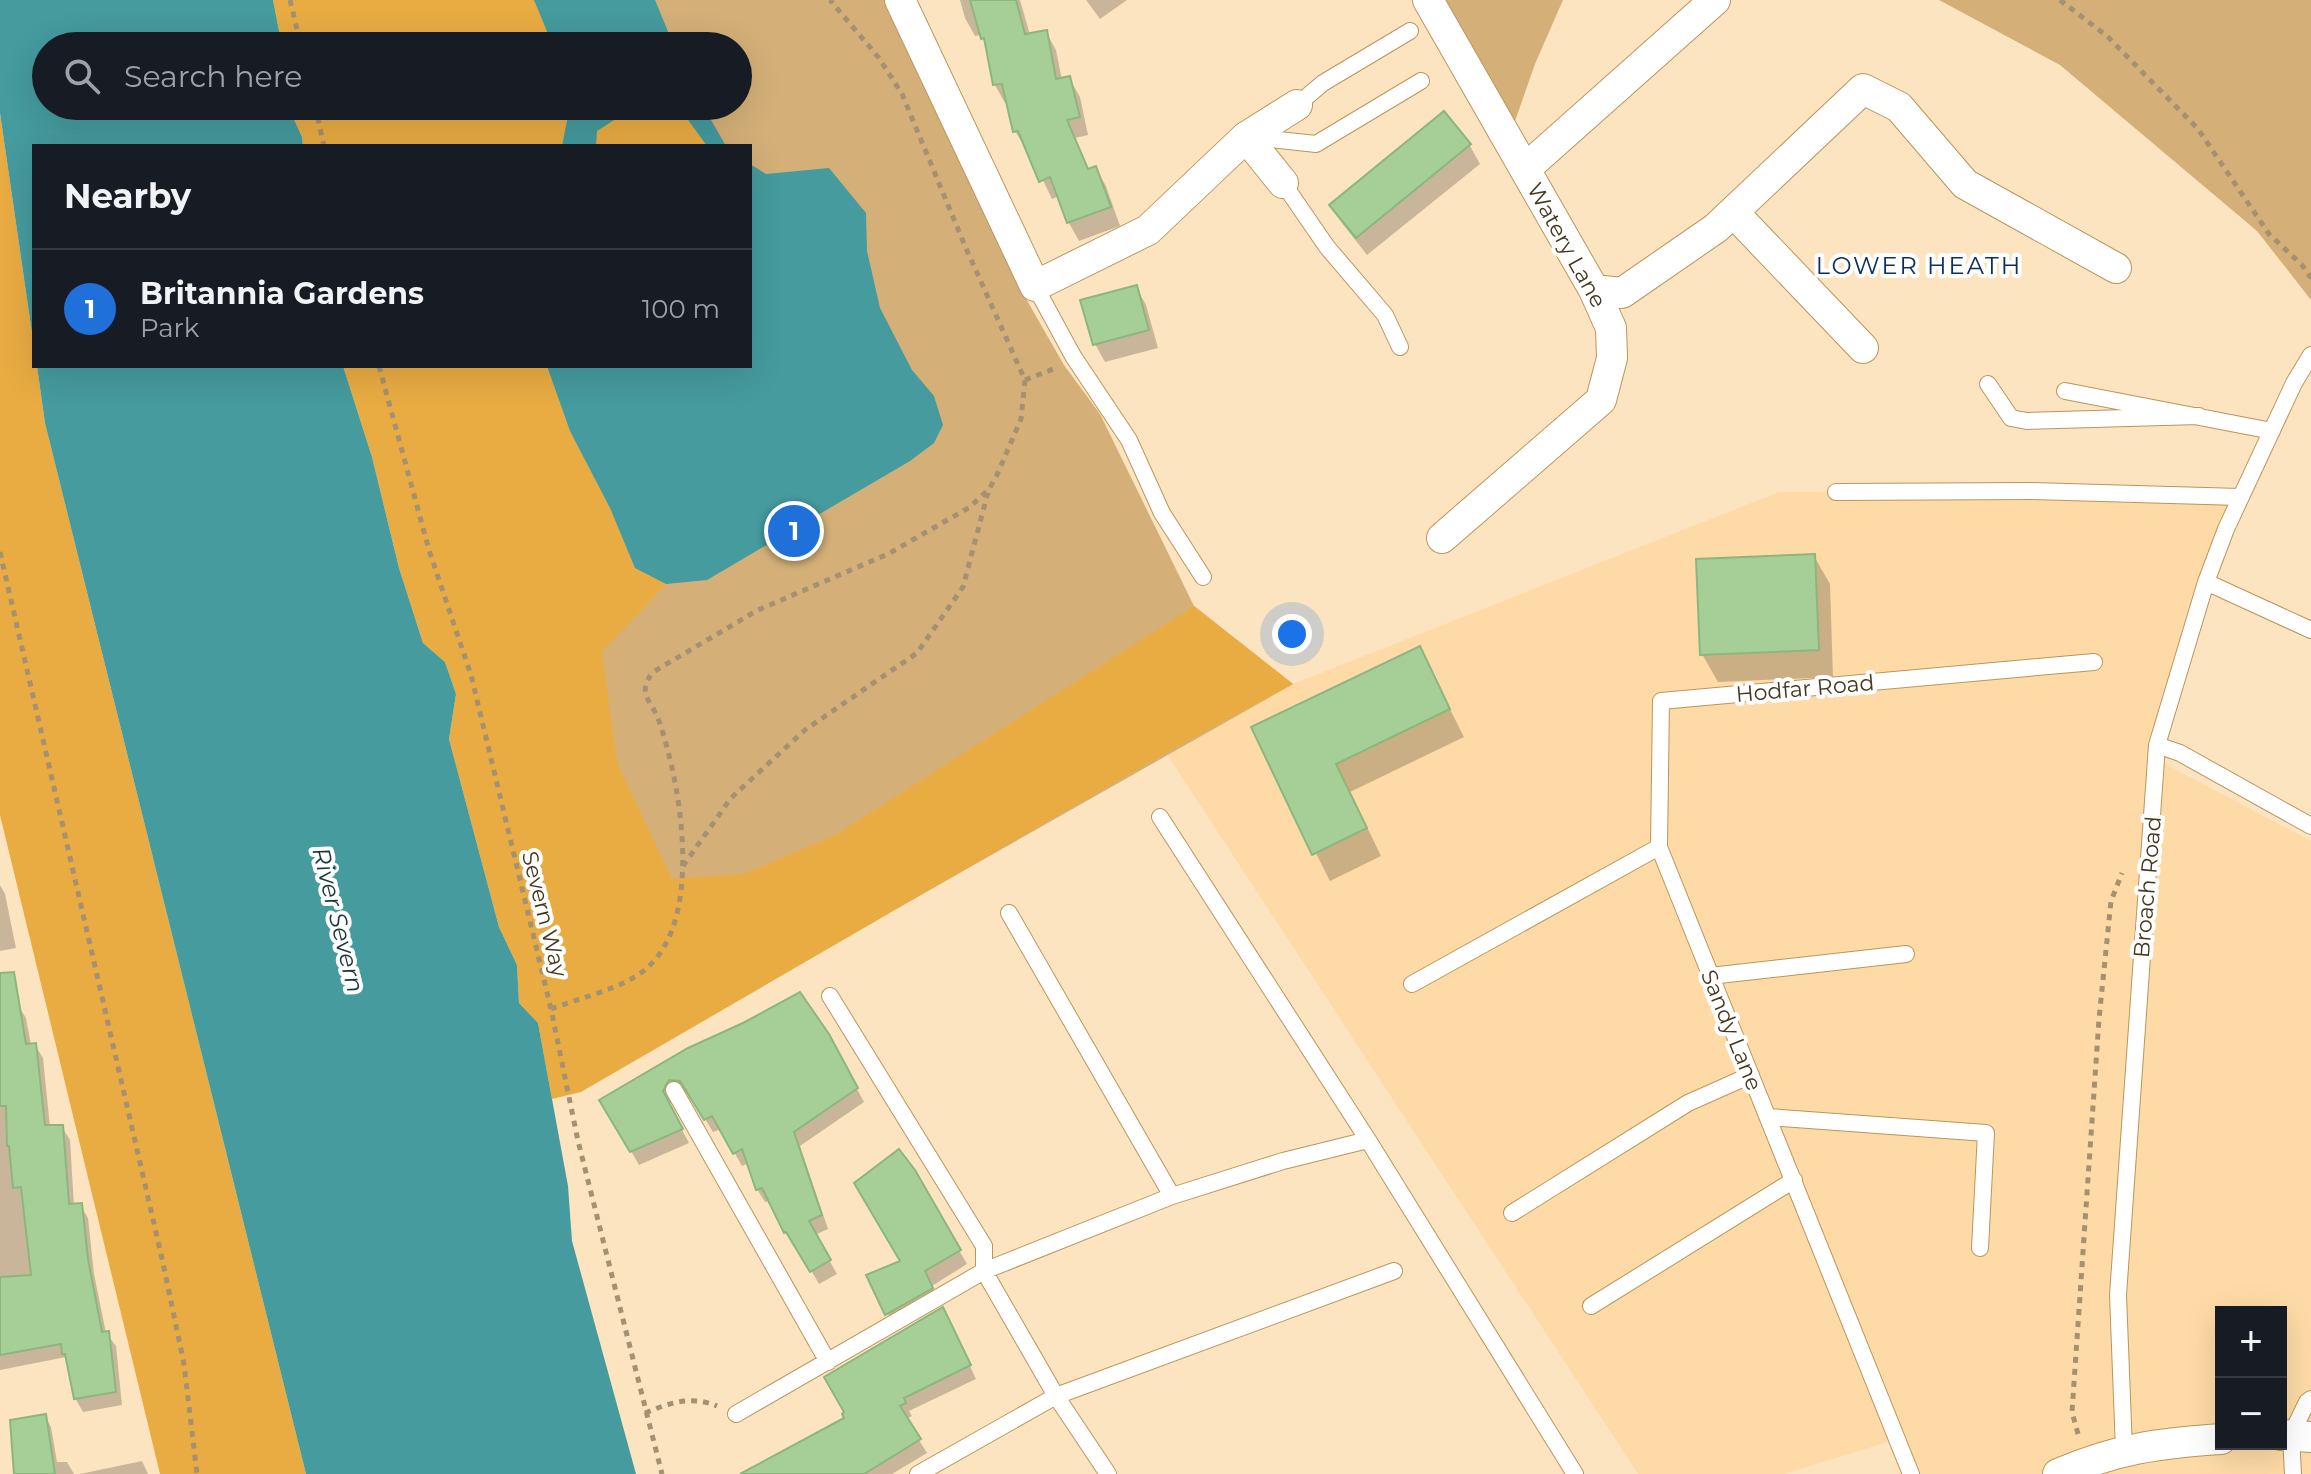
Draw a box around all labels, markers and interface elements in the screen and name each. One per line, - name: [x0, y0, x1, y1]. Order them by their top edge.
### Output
- search box: [32, 32, 752, 120]
- icon: search: [60, 54, 104, 98]
- text: Search here: [124, 58, 302, 95]
- text: Nearby: [64, 175, 191, 217]
- street label: Watery Lane: [1521, 178, 1612, 312]
- district label: LOWER HEATH: [1816, 251, 2022, 280]
- text: Britannia Gardens: [140, 275, 424, 312]
- text: 1: [85, 293, 95, 325]
- text: 100 m: [642, 293, 720, 325]
- text: Park: [140, 312, 199, 344]
- pin: 1: [768, 501, 820, 561]
- your location: [1272, 614, 1312, 654]
- street label: Hodfar Road: [1735, 669, 1875, 708]
- street label: Broach Road: [2128, 815, 2167, 959]
- water label: River Severn: [306, 844, 371, 996]
- street label: Severn Way: [516, 849, 573, 980]
- street label: Sandy Lane: [1695, 966, 1768, 1095]
- map controls: [2215, 1306, 2287, 1450]
- button: +: [2215, 1306, 2287, 1378]
- button: −: [2215, 1378, 2287, 1450]

